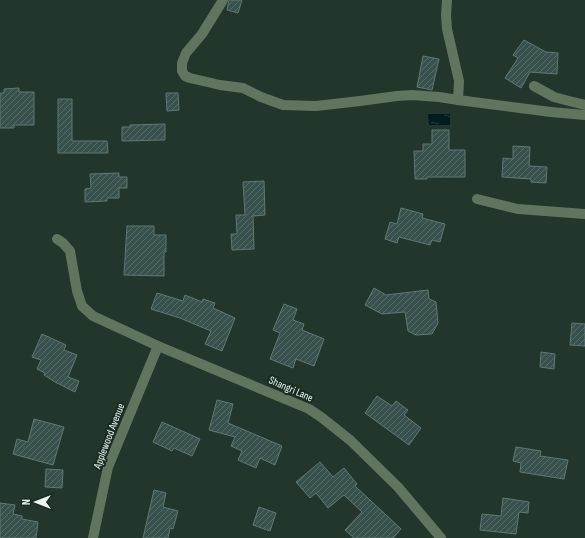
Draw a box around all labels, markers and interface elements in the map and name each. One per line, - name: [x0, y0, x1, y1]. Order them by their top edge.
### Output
- street label: Shangri Lane: [267, 373, 315, 405]
- street label: Applewood Avenue: [90, 401, 127, 471]
- north arrow: [16, 482, 56, 522]
- text: N: [20, 499, 33, 505]

